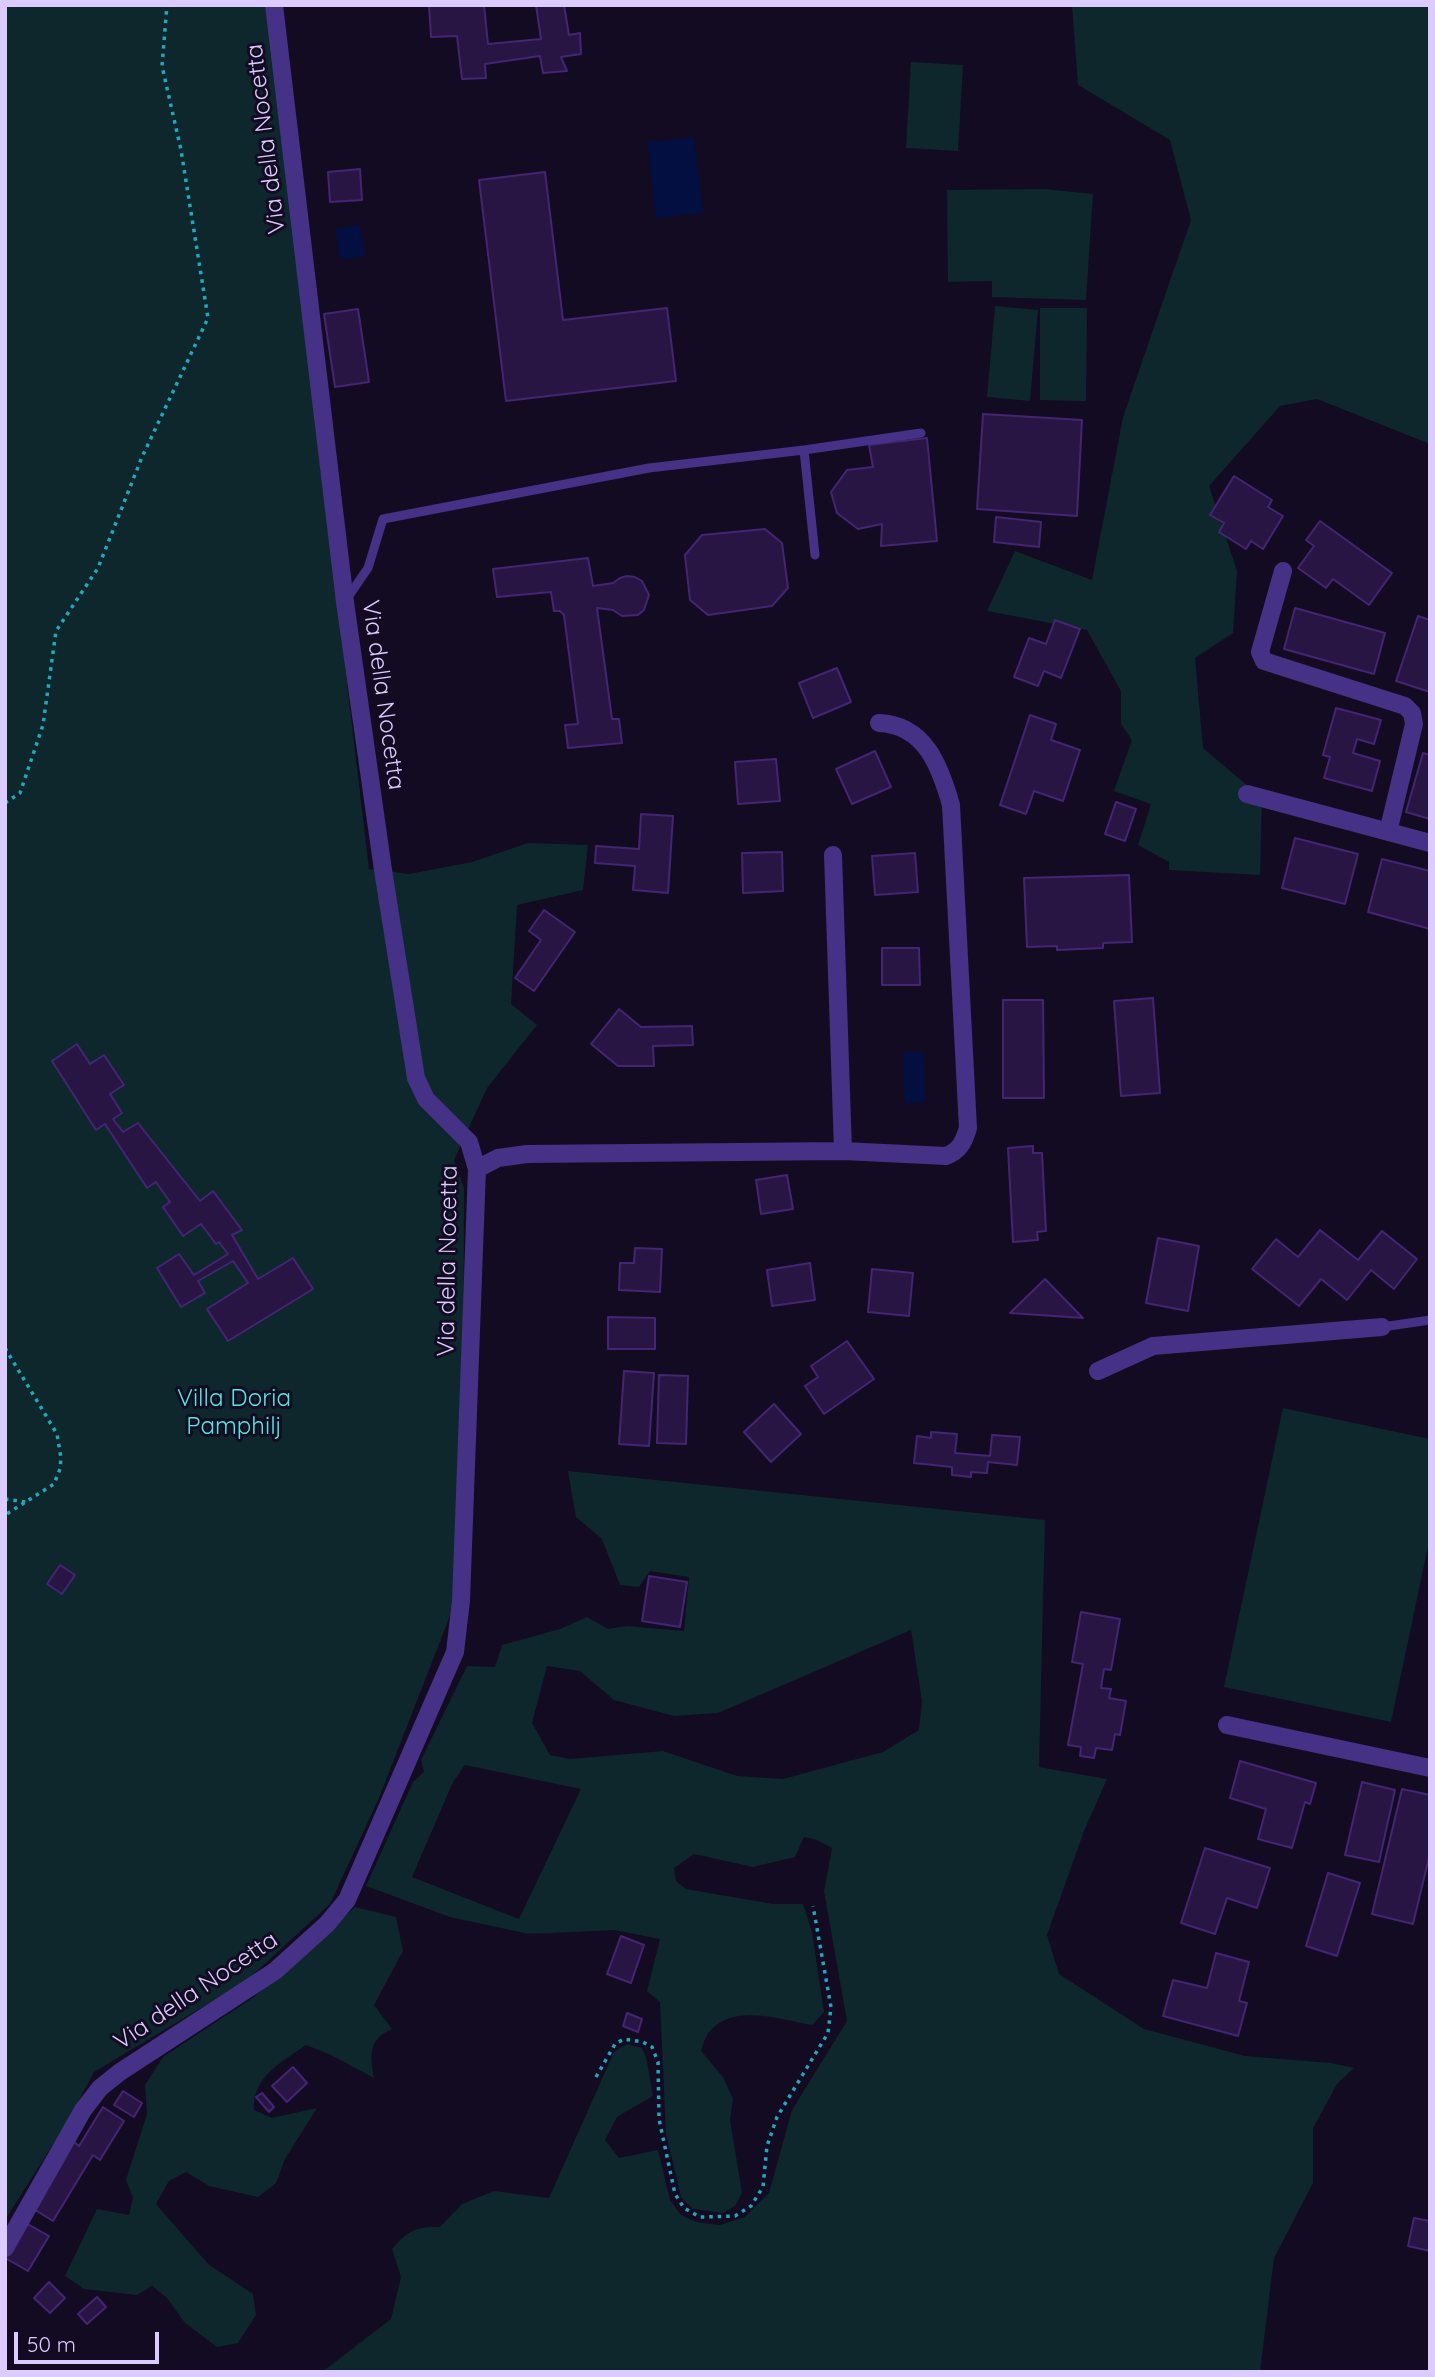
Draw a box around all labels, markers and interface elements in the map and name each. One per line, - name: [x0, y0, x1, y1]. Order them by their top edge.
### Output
- street label: Via della Nocetta: [240, 42, 292, 236]
- street label: Via della Nocetta: [355, 598, 411, 792]
- street label: Via della Nocetta: [432, 1165, 464, 1357]
- park label: Villa Doria Pamphilj: [177, 1385, 291, 1441]
- street label: Via della Nocetta: [109, 1926, 283, 2056]
- scale bar: [18, 2318, 163, 2362]
- text: 50 m: [27, 2331, 76, 2357]

